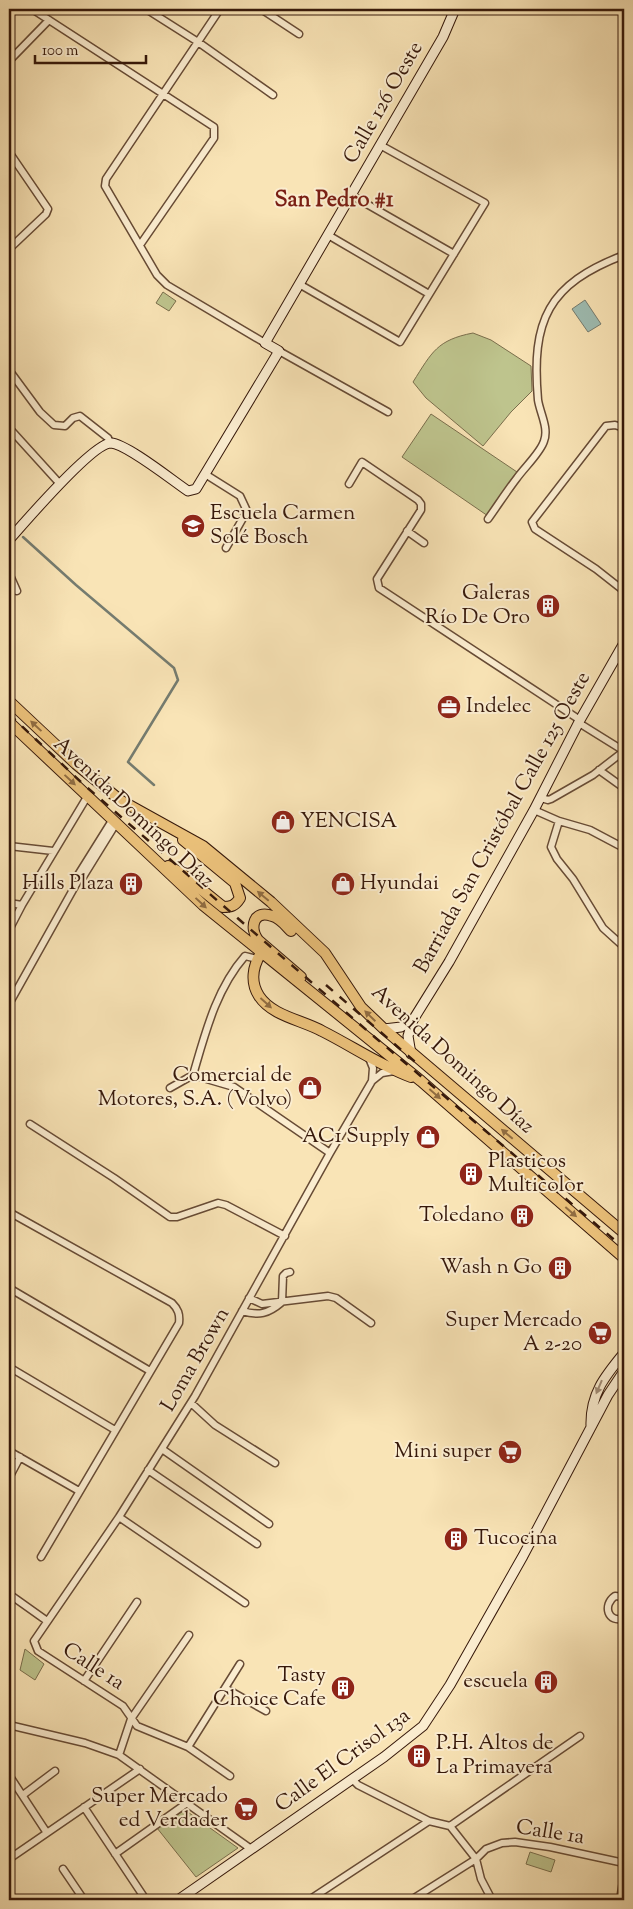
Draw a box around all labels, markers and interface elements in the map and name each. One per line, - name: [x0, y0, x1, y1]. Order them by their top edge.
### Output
- scale bar: [35, 32, 146, 64]
- street label: Calle 126 Oeste: [337, 36, 431, 170]
- text: 100 m: [42, 41, 79, 62]
- district label: San Pedro #1: [274, 185, 394, 217]
- place label: Escuela Carmen Solé Bosch: [210, 499, 355, 553]
- school or university icon: Escuela Carmen Solé Bosch: [180, 513, 206, 539]
- place label: Galeras Río De Oro: [425, 579, 530, 633]
- building icon: Galeras Río De Oro: [535, 593, 561, 619]
- street label: Barriada San Cristóbal Calle 125 Oeste: [407, 667, 599, 979]
- place label: Indelec: [466, 692, 531, 722]
- office icon: Indelec: [436, 694, 462, 720]
- one-way arrow: [29, 721, 42, 732]
- street label: Avenida Domingo Díaz: [46, 730, 220, 896]
- one-way arrow: [63, 774, 75, 786]
- place label: YENCISA: [300, 807, 397, 837]
- shop icon: YENCISA: [270, 809, 296, 835]
- place label: Hills Plaza: [22, 869, 114, 899]
- place label: Hyundai: [360, 869, 439, 899]
- building icon: Hills Plaza: [118, 871, 144, 897]
- shop icon: Hyundai: [330, 871, 356, 897]
- one-way arrow: [257, 890, 270, 901]
- one-way arrow: [195, 897, 207, 908]
- street label: Avenida Domingo Díaz: [364, 978, 540, 1142]
- one-way arrow: [260, 997, 272, 1009]
- one-way arrow: [365, 1010, 377, 1022]
- place label: Comercial de Motores, S.A. (Volvo): [98, 1061, 292, 1115]
- shop icon: Comercial de Motores, S.A. (Volvo): [297, 1075, 323, 1101]
- one-way arrow: [429, 1088, 441, 1100]
- place label: AC1 Supply: [302, 1122, 411, 1152]
- shop icon: AC1 Supply: [415, 1124, 441, 1150]
- one-way arrow: [500, 1129, 513, 1140]
- place label: Plasticos Multicolor: [488, 1147, 584, 1201]
- building icon: Plasticos Multicolor: [458, 1161, 484, 1187]
- place label: Toledano: [419, 1201, 504, 1231]
- building icon: Toledano: [509, 1203, 535, 1229]
- one-way arrow: [565, 1206, 577, 1217]
- place label: Wash n Go: [440, 1253, 542, 1283]
- building icon: Wash n Go: [547, 1255, 573, 1281]
- street label: Loma Brown: [154, 1302, 238, 1418]
- place label: Super Mercado A 2-20: [445, 1306, 582, 1360]
- supermarket icon: Super Mercado A 2-20: [587, 1320, 613, 1346]
- one-way arrow: [595, 1380, 603, 1394]
- place label: Mini super: [394, 1437, 492, 1467]
- supermarket icon: Mini super: [497, 1439, 523, 1465]
- place label: Tucocina: [474, 1524, 558, 1554]
- building icon: Tucocina: [443, 1526, 469, 1552]
- street label: Calle 1a: [56, 1636, 130, 1699]
- place label: Tasty Choice Cafe: [213, 1661, 327, 1715]
- place label: escuela: [463, 1667, 528, 1697]
- building icon: escuela: [533, 1669, 559, 1695]
- building icon: Tasty Choice Cafe: [330, 1675, 356, 1701]
- street label: Calle El Crisol 13a: [269, 1701, 417, 1820]
- place label: P.H. Altos de La Primavera: [436, 1729, 554, 1783]
- building icon: P.H. Altos de La Primavera: [406, 1743, 432, 1769]
- place label: Super Mercado ed Verdader: [91, 1782, 228, 1836]
- supermarket icon: Super Mercado ed Verdader: [233, 1796, 259, 1822]
- street label: Calle 1a: [514, 1813, 587, 1853]

